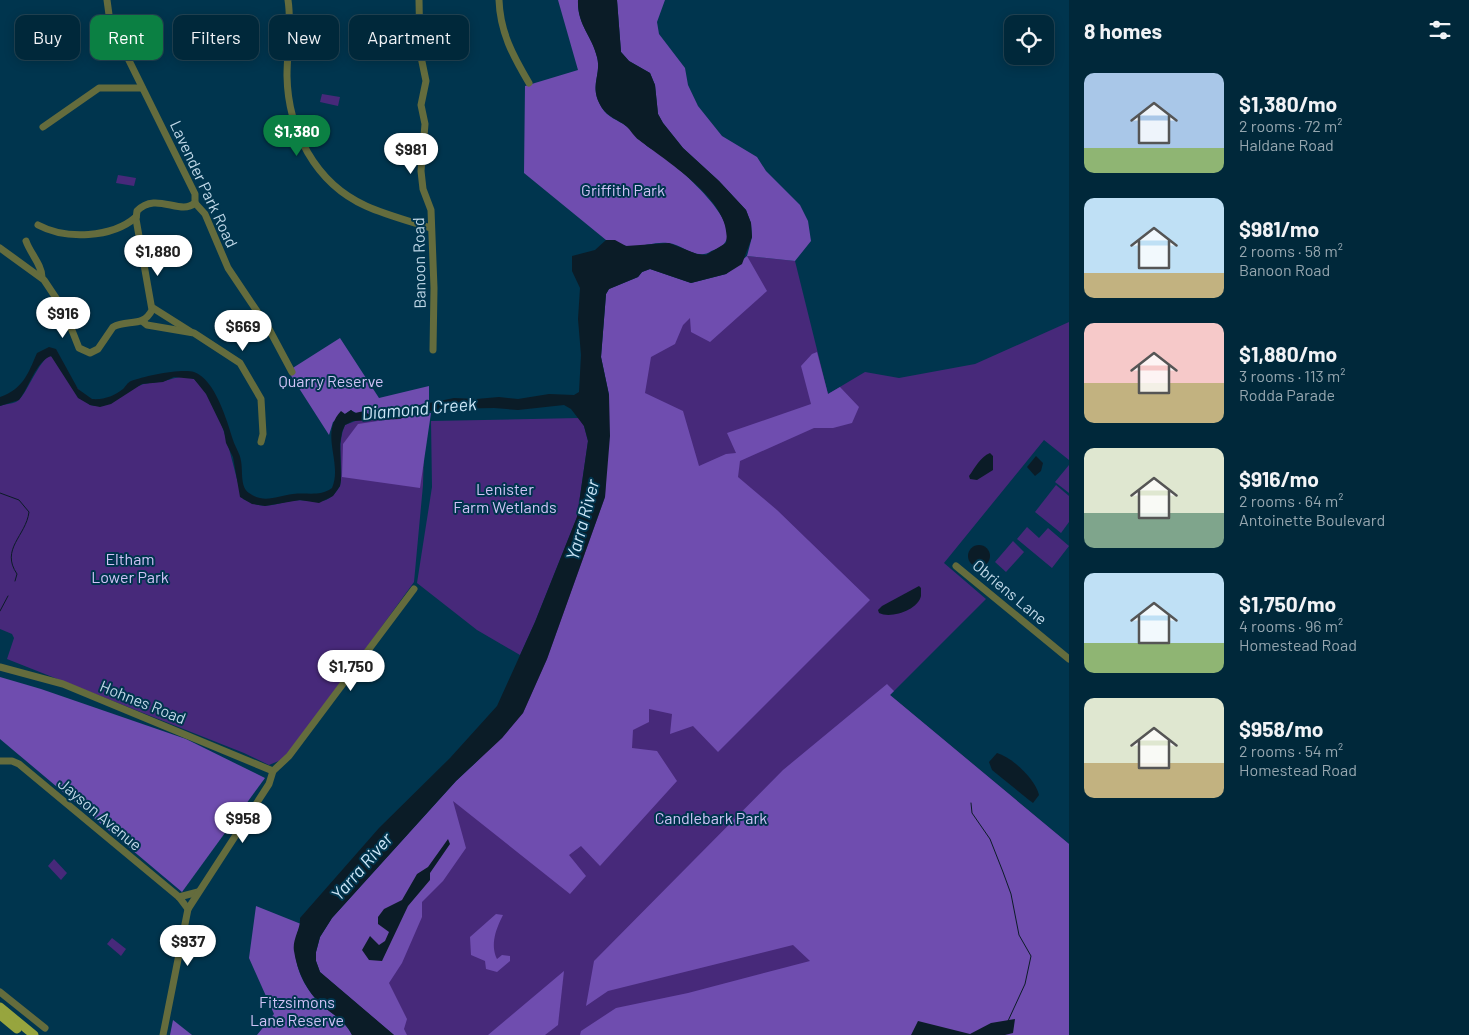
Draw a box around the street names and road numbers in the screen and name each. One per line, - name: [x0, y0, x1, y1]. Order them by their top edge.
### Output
- street label: Lavender Park Road: [167, 117, 242, 250]
- street label: Banoon Road: [408, 217, 429, 309]
- street label: Obriens Lane: [969, 555, 1051, 628]
- street label: Hohnes Road: [97, 676, 189, 727]
- street label: Jayson Avenue: [55, 773, 146, 854]

